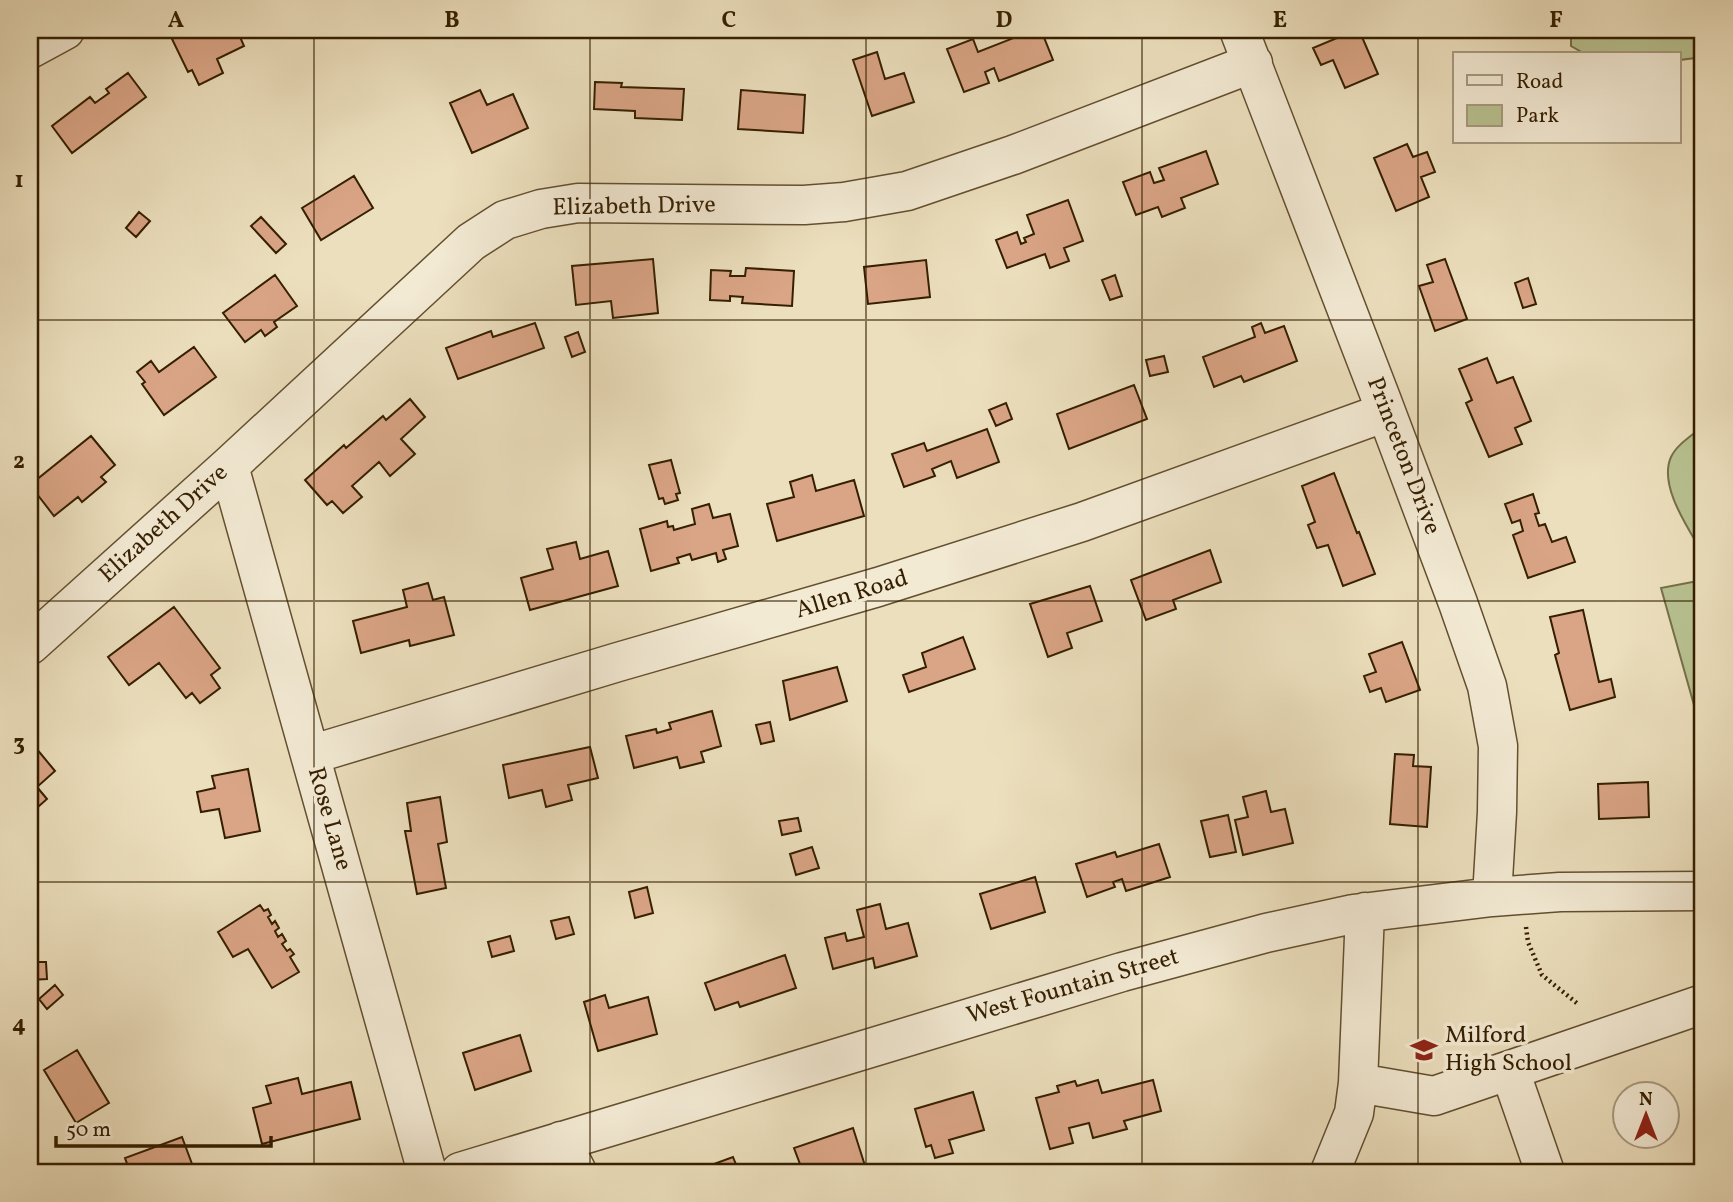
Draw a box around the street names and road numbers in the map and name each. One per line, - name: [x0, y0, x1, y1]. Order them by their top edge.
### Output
- street label: Elizabeth Drive: [552, 189, 716, 225]
- street label: Princeton Drive: [1357, 372, 1449, 540]
- street label: Elizabeth Drive: [92, 457, 236, 591]
- street label: Allen Road: [792, 562, 912, 628]
- street label: Rose Lane: [298, 763, 360, 875]
- street label: West Fountain Street: [963, 940, 1183, 1034]

